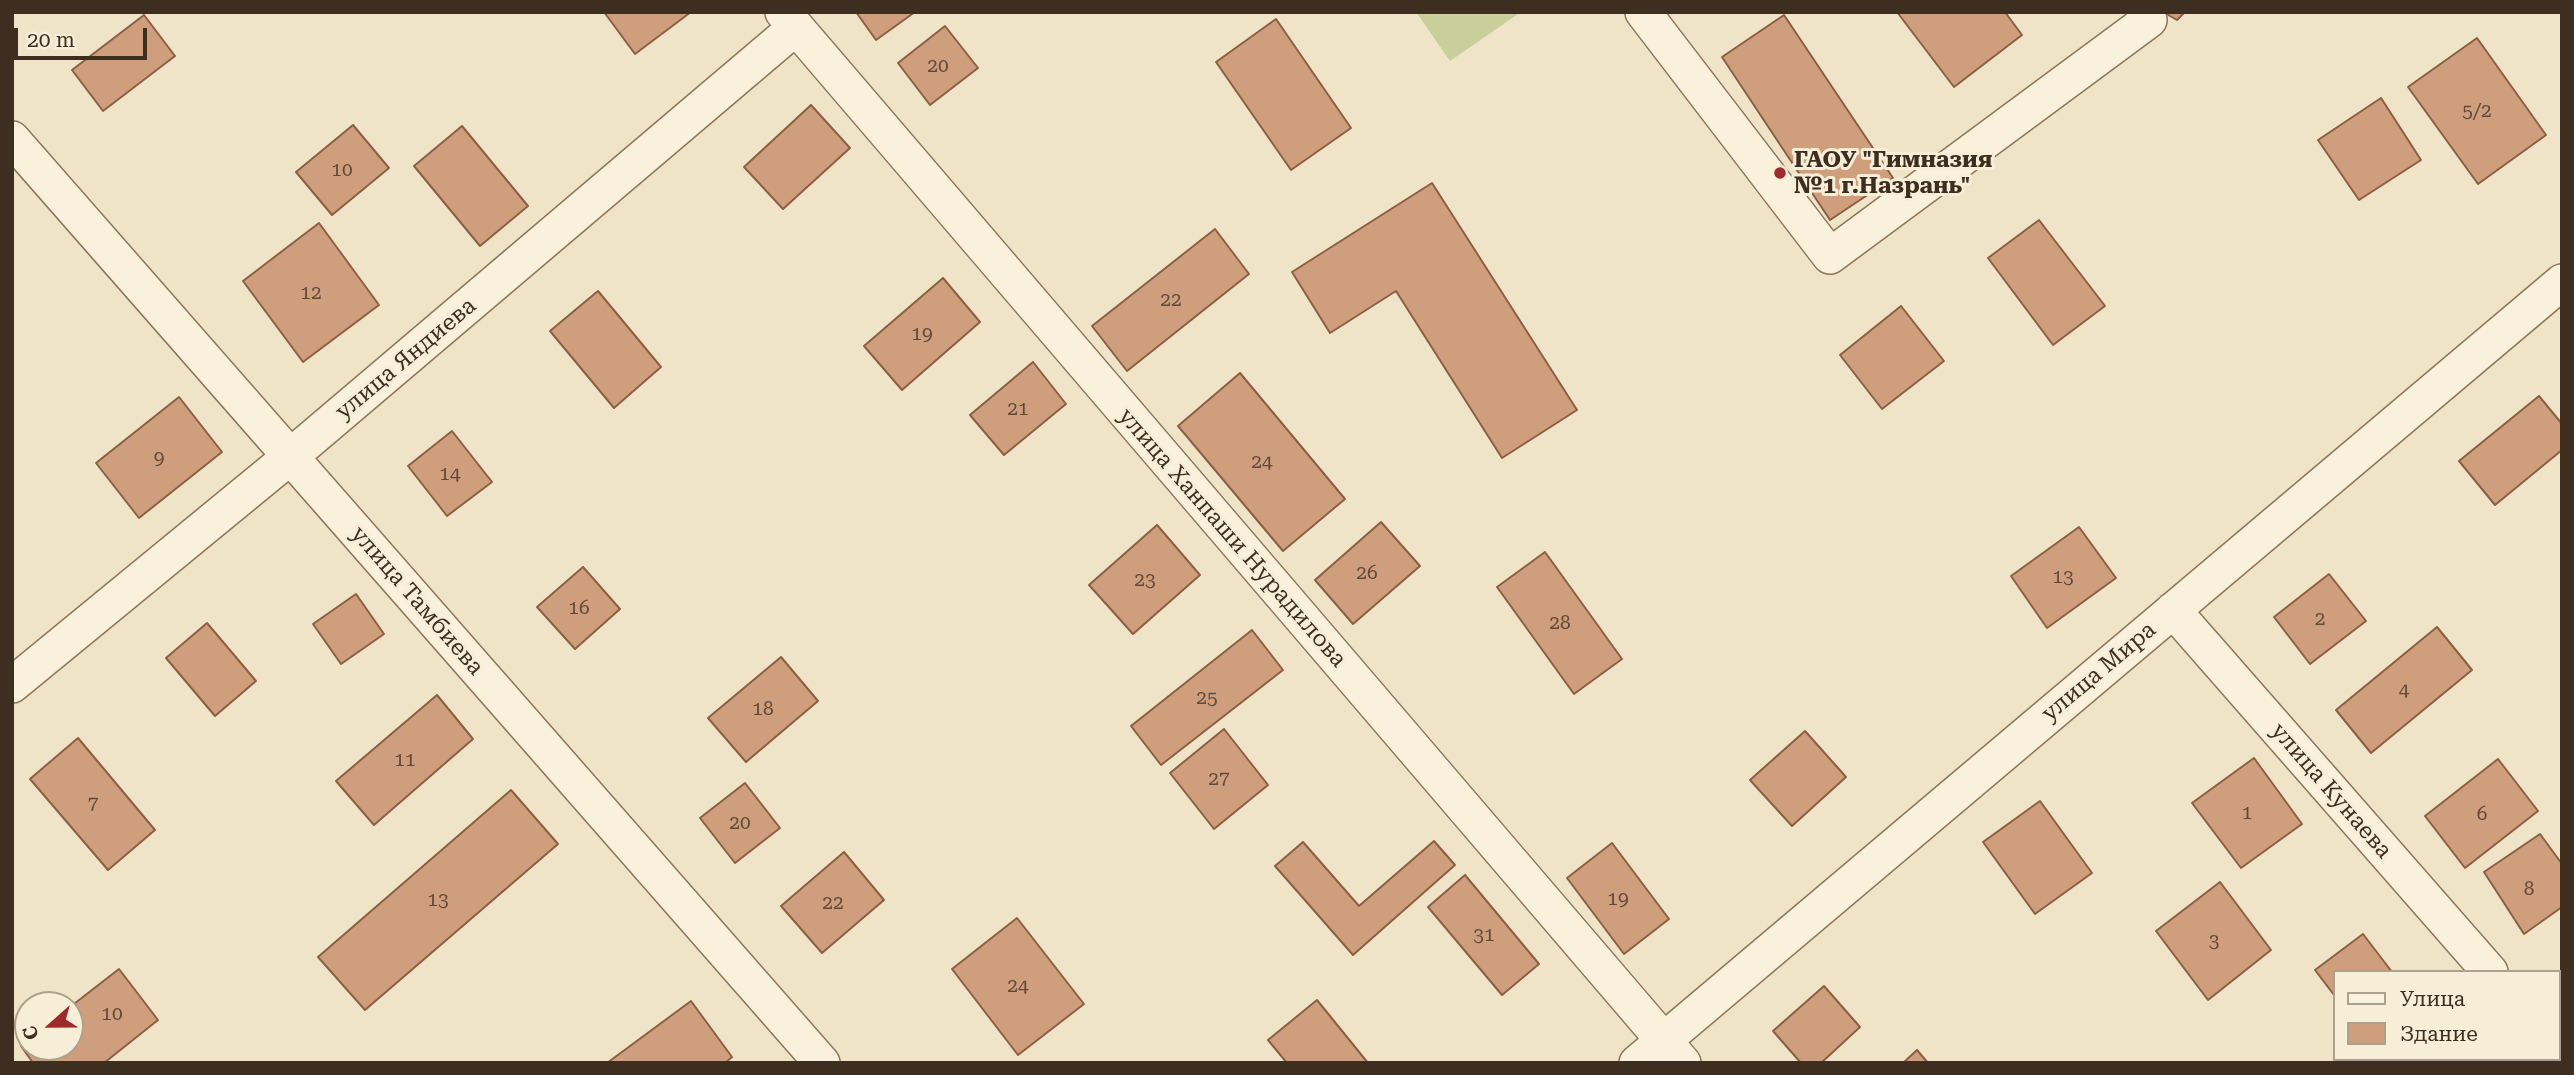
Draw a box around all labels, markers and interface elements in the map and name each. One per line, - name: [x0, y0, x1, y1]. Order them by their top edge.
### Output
- scale bar: [18, 14, 150, 58]
- text: 20 m: [27, 28, 75, 52]
- house number: 20: [927, 55, 949, 77]
- house number: 5/2: [2462, 100, 2492, 122]
- place label: ГАОУ "Гимназия №1 г.Назрань": [1794, 146, 1992, 200]
- house number: 10: [331, 159, 353, 181]
- marker: ГАОУ "Гимназия №1 г.Назрань": [1772, 165, 1788, 181]
- house number: 12: [300, 282, 322, 304]
- house number: 22: [1160, 289, 1182, 311]
- street label: улица Яндиева: [330, 292, 482, 426]
- house number: 19: [911, 323, 933, 345]
- house number: 21: [1007, 398, 1029, 420]
- street label: улица Ханпаши Нурадилова: [1112, 403, 1352, 673]
- house number: 9: [154, 447, 164, 469]
- house number: 24: [1251, 451, 1273, 473]
- house number: 14: [439, 463, 461, 485]
- street label: улица Тамбиева: [345, 521, 489, 681]
- house number: 26: [1356, 562, 1378, 584]
- house number: 13: [2052, 566, 2074, 588]
- house number: 23: [1134, 569, 1156, 591]
- house number: 16: [568, 597, 590, 619]
- house number: 2: [2315, 608, 2325, 630]
- house number: 28: [1549, 612, 1571, 634]
- street label: улица Мира: [2036, 616, 2162, 728]
- house number: 4: [2399, 679, 2409, 701]
- house number: 25: [1196, 687, 1218, 709]
- house number: 18: [752, 698, 774, 720]
- street label: улица Кунаева: [2265, 718, 2397, 864]
- house number: 11: [394, 749, 416, 771]
- house number: 27: [1208, 768, 1230, 790]
- house number: 7: [88, 793, 98, 815]
- house number: 1: [2242, 802, 2252, 824]
- house number: 6: [2477, 803, 2487, 825]
- house number: 20: [729, 812, 751, 834]
- house number: 8: [2524, 878, 2534, 900]
- house number: 19: [1607, 888, 1629, 910]
- house number: 13: [427, 889, 449, 911]
- house number: 22: [822, 892, 844, 914]
- house number: 31: [1473, 924, 1495, 946]
- house number: 3: [2209, 930, 2219, 952]
- legend: [2332, 970, 2560, 1061]
- house number: 24: [1007, 975, 1029, 997]
- text: Улица: [2400, 987, 2465, 1011]
- north arrow: [14, 991, 84, 1061]
- house number: 10: [101, 1003, 123, 1025]
- text: Здание: [2400, 1022, 2478, 1046]
- text: С: [18, 1023, 44, 1043]

